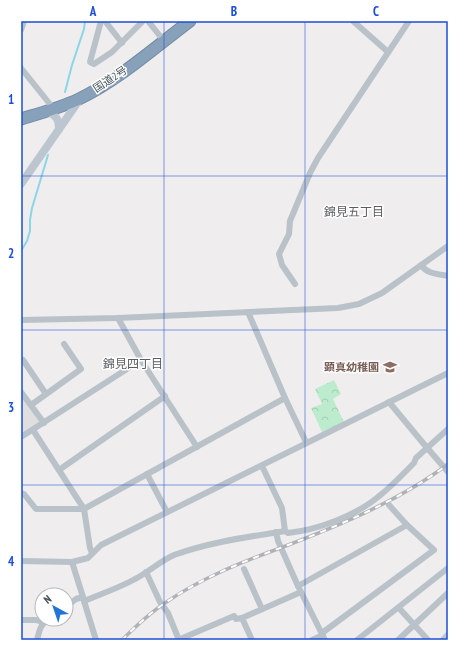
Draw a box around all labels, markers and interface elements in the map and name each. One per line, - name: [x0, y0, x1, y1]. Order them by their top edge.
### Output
- text: A: [89, 3, 97, 20]
- text: B: [231, 3, 237, 20]
- text: C: [373, 3, 379, 20]
- street label: 国道2号: [90, 63, 130, 95]
- text: 1: [8, 91, 14, 108]
- district label: 錦見五丁目: [324, 204, 384, 219]
- text: 2: [8, 245, 14, 262]
- district label: 錦見四丁目: [103, 356, 163, 371]
- school or university icon: 顕真幼稚園: [382, 359, 398, 375]
- place label: 顕真幼稚園: [324, 360, 379, 374]
- text: 3: [8, 399, 14, 416]
- text: 4: [8, 553, 15, 570]
- north arrow: [34, 587, 74, 627]
- text: N: [41, 592, 54, 607]

